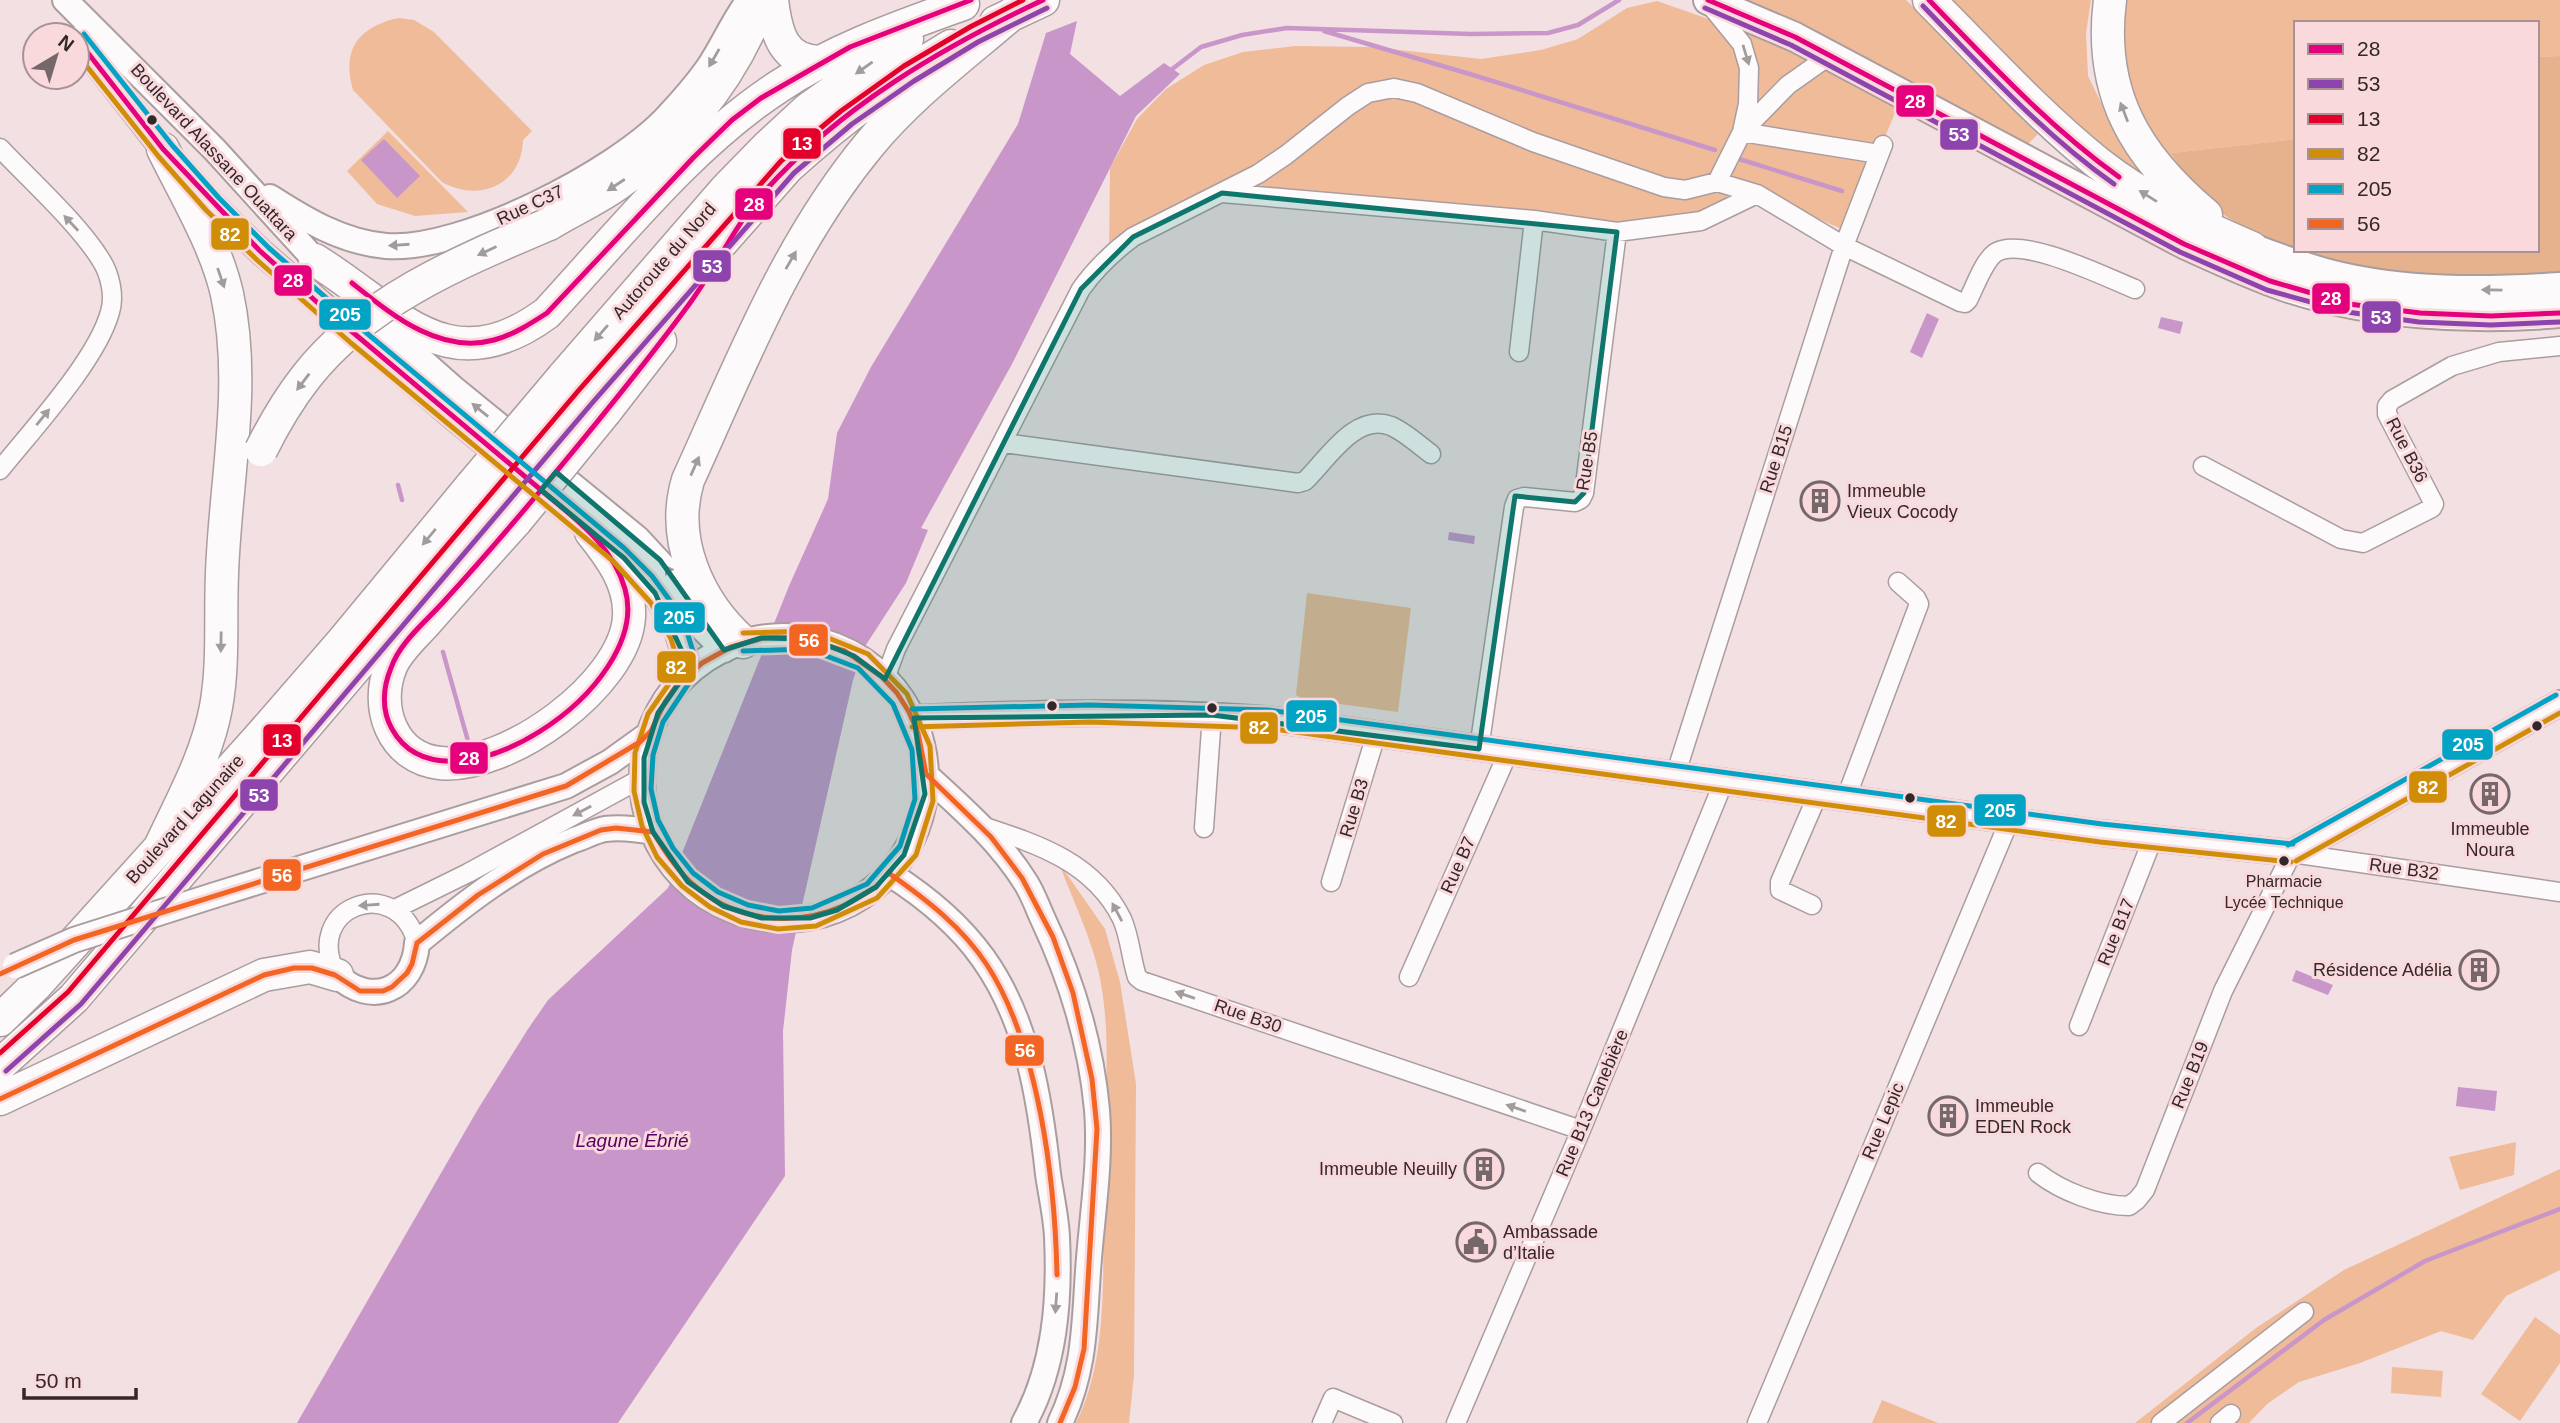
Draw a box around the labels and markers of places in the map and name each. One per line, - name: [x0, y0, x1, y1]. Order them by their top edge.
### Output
- unlabelled marker: [145, 113, 159, 127]
- building icon: Immeuble Vieux Cocody: [1799, 480, 1841, 522]
- place label: Immeuble Vieux Cocody: [1847, 481, 1958, 522]
- unlabelled marker: [1045, 699, 1059, 713]
- unlabelled marker: [1205, 701, 1219, 715]
- unlabelled marker: [2530, 719, 2544, 733]
- building icon: Immeuble Noura: [2469, 773, 2511, 815]
- unlabelled marker: [1903, 791, 1917, 805]
- place label: Immeuble Noura: [2450, 819, 2530, 860]
- marker: Pharmacie Lycée Technique: [2277, 854, 2291, 868]
- place label: Pharmacie Lycée Technique: [2224, 873, 2344, 911]
- building icon: Résidence Adélia: [2458, 949, 2500, 991]
- place label: Résidence Adélia: [2313, 960, 2453, 980]
- building icon: Immeuble EDEN Rock: [1927, 1095, 1969, 1137]
- place label: Immeuble EDEN Rock: [1975, 1096, 2072, 1137]
- building icon: Immeuble Neuilly: [1463, 1148, 1505, 1190]
- place label: Immeuble Neuilly: [1319, 1159, 1457, 1179]
- public building icon: Ambassade d’Italie: [1455, 1221, 1497, 1263]
- place label: Ambassade d’Italie: [1503, 1222, 1598, 1263]

